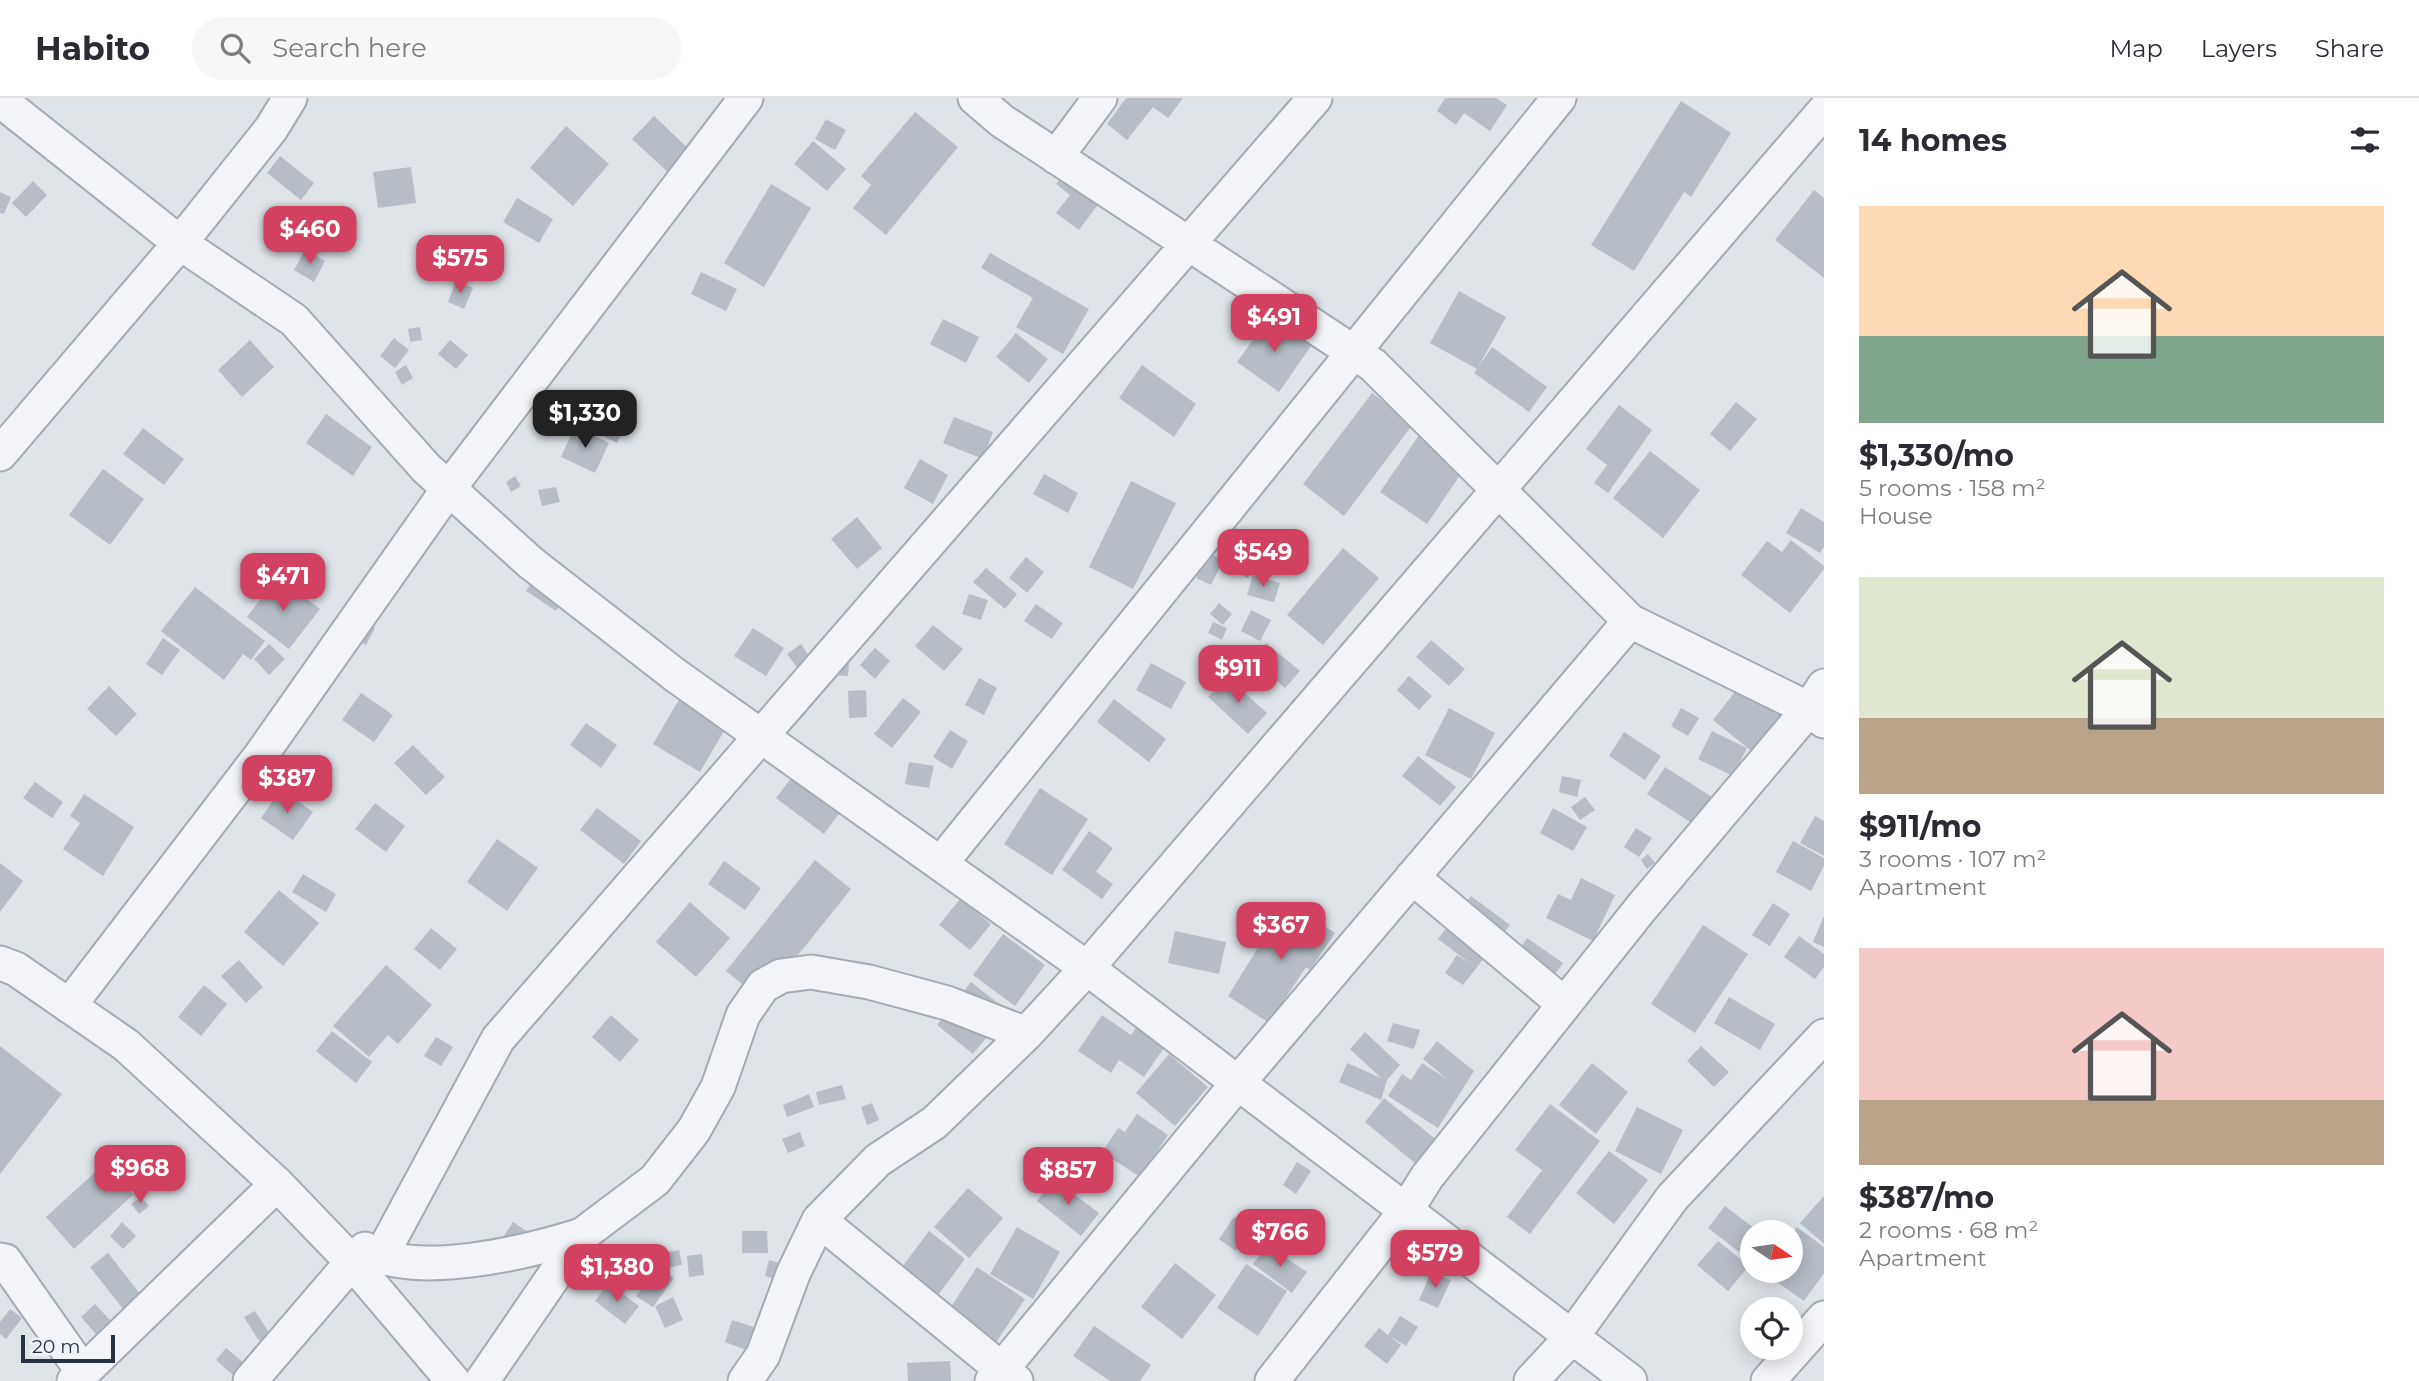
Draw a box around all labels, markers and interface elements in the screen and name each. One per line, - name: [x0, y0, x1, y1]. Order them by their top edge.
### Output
- search box: [192, 17, 682, 80]
- text: Habito: [35, 28, 150, 68]
- icon: search: [216, 29, 254, 67]
- text: Search here: [272, 32, 427, 64]
- text: Map: [2109, 34, 2163, 63]
- text: Layers: [2201, 34, 2277, 63]
- text: Share: [2315, 34, 2384, 63]
- icon: filters: [2346, 121, 2384, 159]
- text: 14 homes: [1859, 122, 2007, 159]
- pin: $460: [269, 206, 351, 266]
- text: $460: [279, 215, 341, 243]
- pin: $575: [419, 236, 501, 295]
- text: $575: [432, 244, 488, 272]
- icon: home: [2059, 251, 2185, 377]
- pin: $491: [1233, 294, 1315, 354]
- text: $491: [1247, 303, 1301, 331]
- pin: $1,330: [528, 390, 642, 450]
- text: $1,330: [549, 399, 621, 427]
- text: $1,330/mo: [1859, 437, 2014, 474]
- text: 5 rooms · 158 m²: [1859, 474, 2046, 502]
- text: House: [1859, 502, 1933, 530]
- pin: $549: [1222, 530, 1304, 589]
- text: $549: [1234, 538, 1292, 566]
- pin: $471: [242, 554, 324, 613]
- text: $471: [256, 562, 310, 590]
- icon: home: [2059, 622, 2185, 748]
- pin: $911: [1197, 646, 1279, 705]
- text: $911: [1214, 654, 1262, 682]
- pin: $387: [246, 756, 328, 815]
- text: $387: [258, 764, 316, 792]
- text: $911/mo: [1859, 808, 1981, 845]
- text: 3 rooms · 107 m²: [1859, 845, 2046, 873]
- text: Apartment: [1859, 873, 1987, 901]
- pin: $367: [1240, 902, 1322, 962]
- text: $367: [1252, 911, 1310, 939]
- icon: home: [2059, 993, 2185, 1119]
- pin: $968: [99, 1146, 181, 1205]
- pin: $857: [1027, 1148, 1109, 1207]
- text: $968: [111, 1154, 169, 1182]
- text: $857: [1039, 1156, 1097, 1184]
- text: $387/mo: [1859, 1179, 1994, 1216]
- pin: $766: [1239, 1210, 1321, 1269]
- text: 2 rooms · 68 m²: [1859, 1216, 2038, 1244]
- text: $766: [1251, 1218, 1309, 1246]
- north arrow: [1740, 1220, 1802, 1283]
- map controls: [1740, 1220, 1803, 1360]
- pin: $579: [1394, 1230, 1476, 1290]
- text: $579: [1407, 1239, 1464, 1267]
- pin: $1,380: [560, 1244, 674, 1304]
- text: Apartment: [1859, 1244, 1987, 1272]
- text: $1,380: [580, 1253, 654, 1281]
- button: locate: [1740, 1297, 1803, 1360]
- scale bar: [21, 1332, 116, 1364]
- text: 20 m: [32, 1335, 80, 1358]

